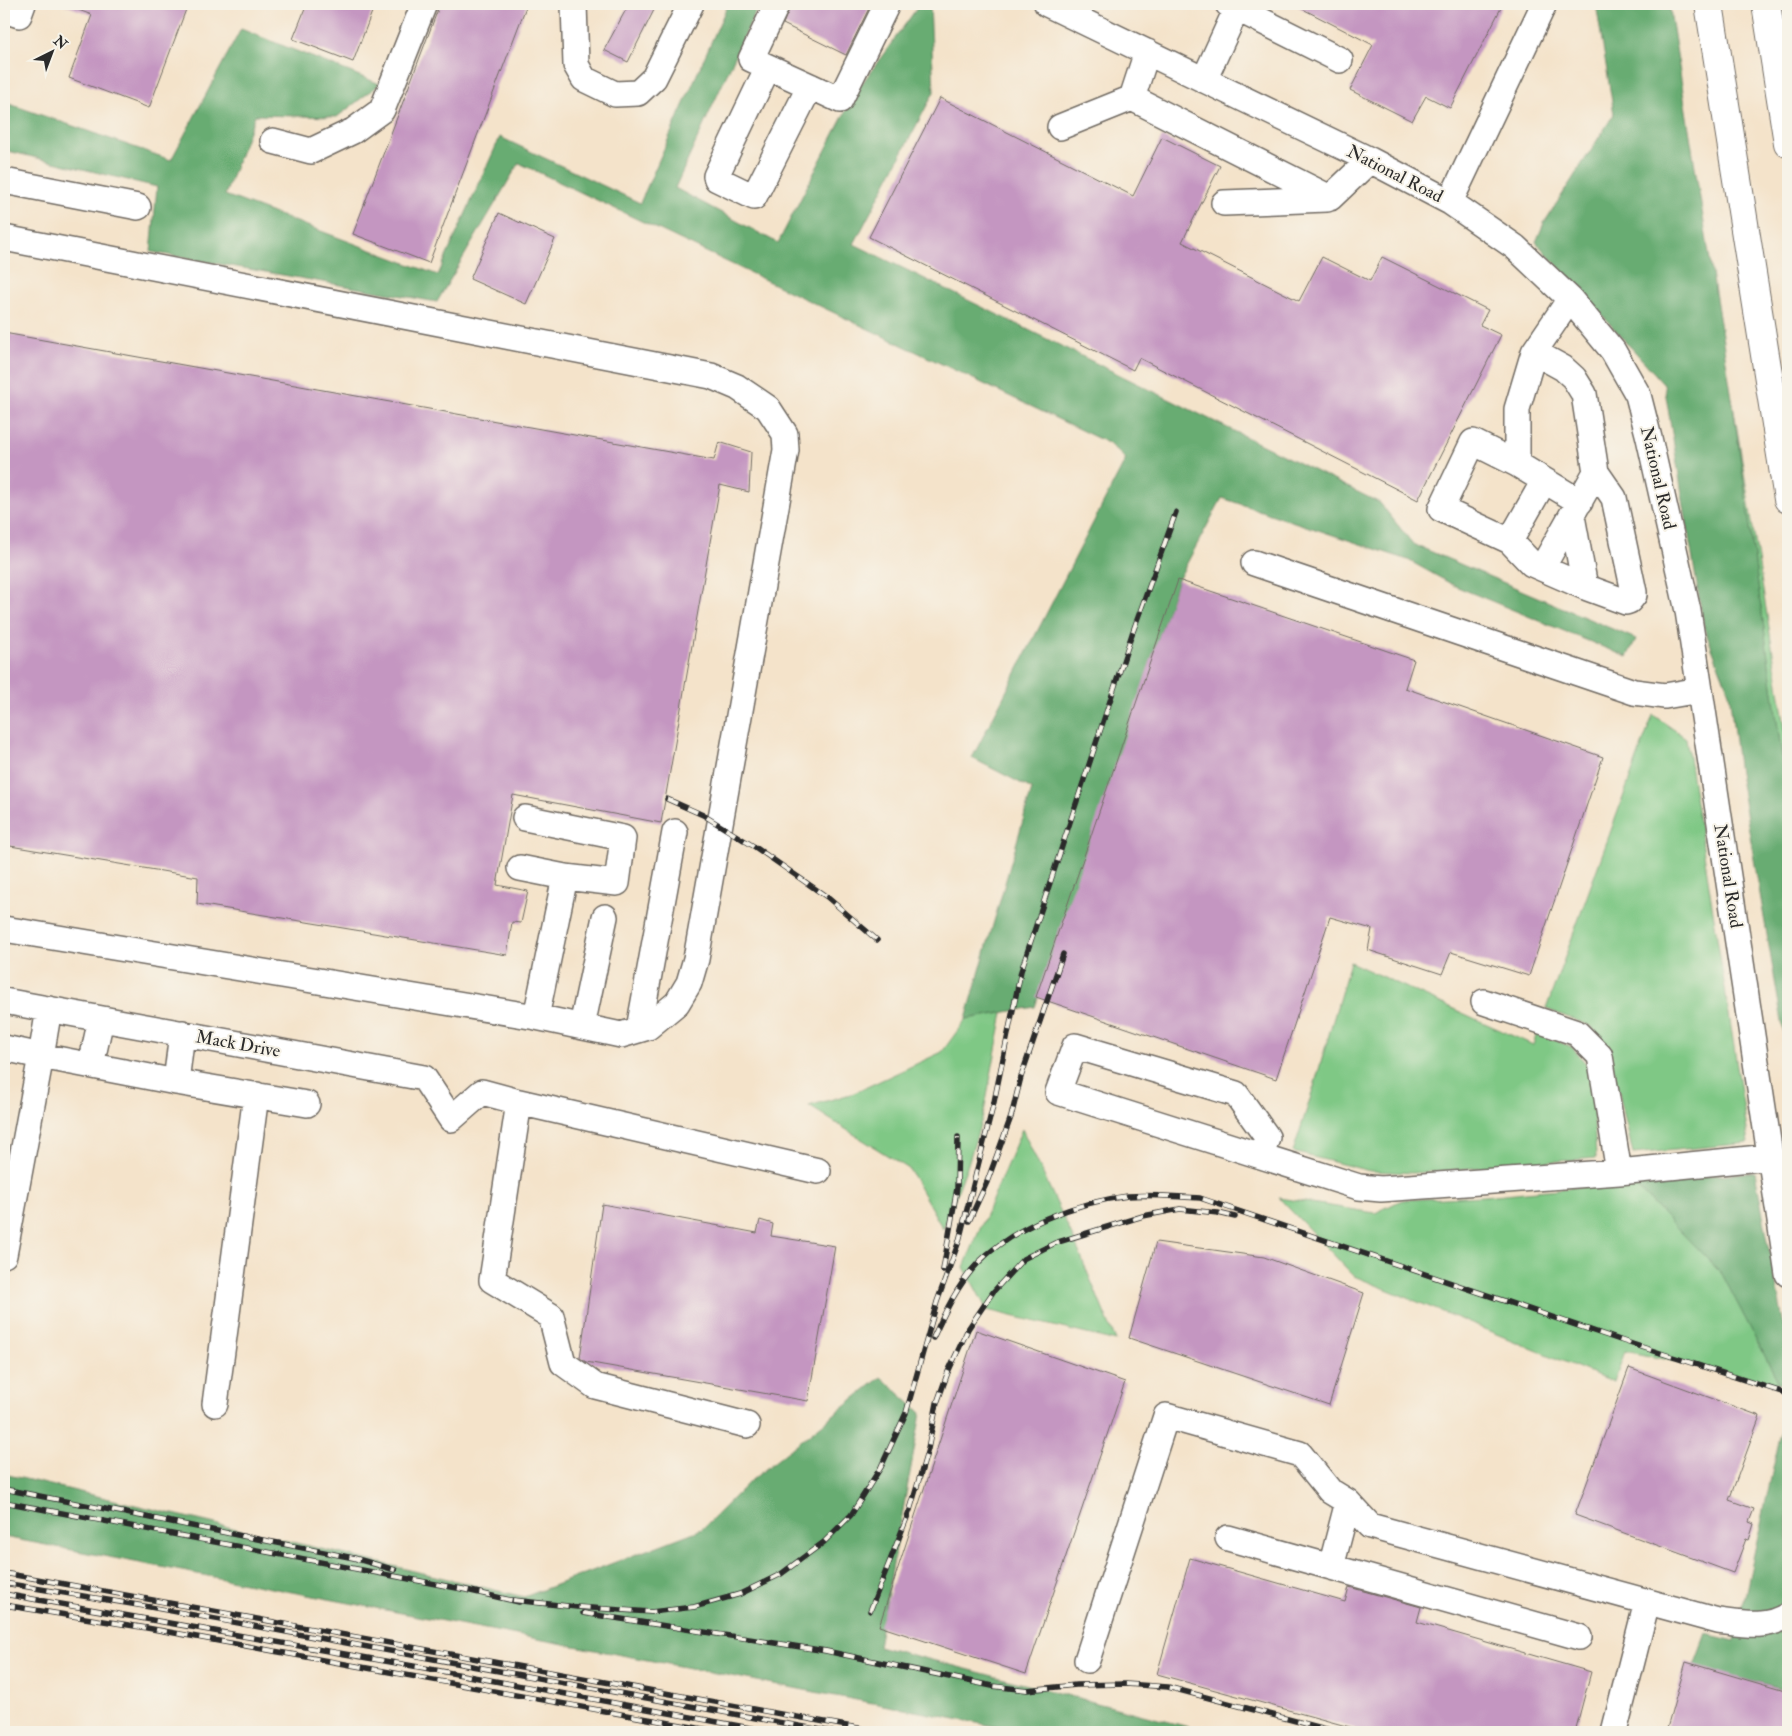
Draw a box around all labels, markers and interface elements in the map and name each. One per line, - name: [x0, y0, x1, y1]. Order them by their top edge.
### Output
- north arrow: [28, 28, 78, 78]
- text: N: [49, 32, 71, 54]
- street label: National Road: [1343, 140, 1447, 208]
- street label: National Road: [1635, 424, 1681, 532]
- street label: National Road: [1708, 822, 1748, 930]
- street label: Mack Drive: [194, 1025, 283, 1063]

